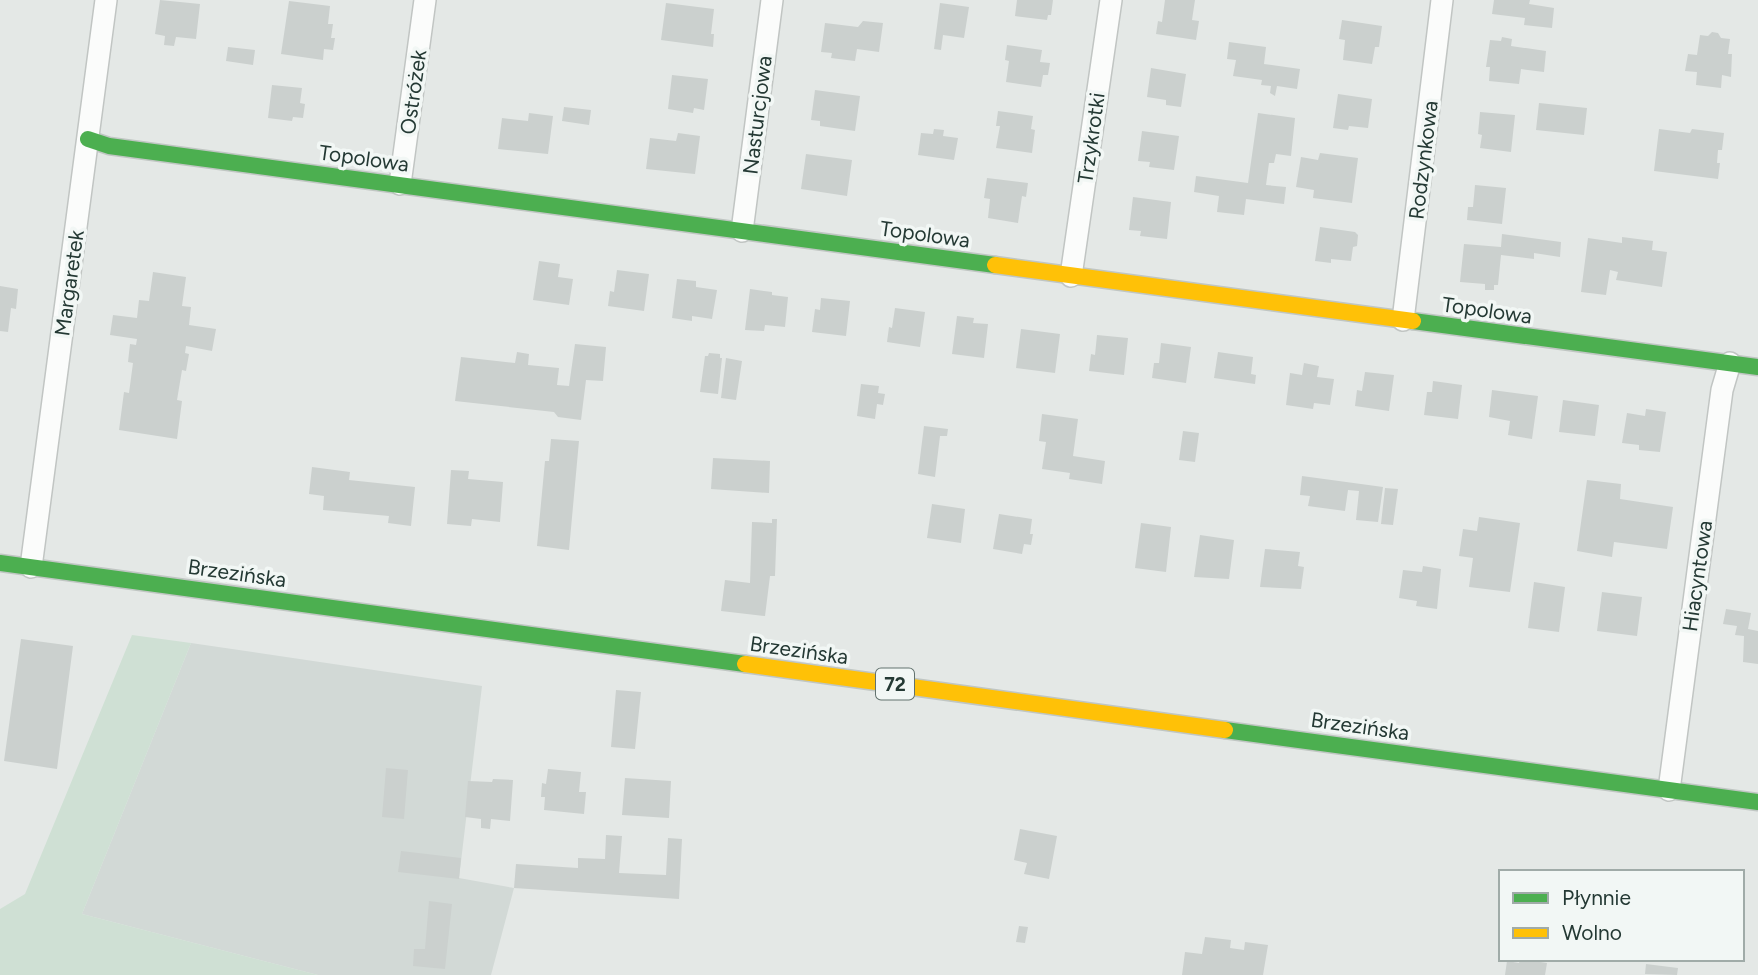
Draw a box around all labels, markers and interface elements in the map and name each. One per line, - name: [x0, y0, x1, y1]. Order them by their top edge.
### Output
- street label: Ostróżek: [395, 47, 431, 136]
- street label: Nasturcjowa: [737, 54, 777, 176]
- street label: Trzykrotki: [1072, 91, 1110, 185]
- street label: Rodzynkowa: [1403, 99, 1443, 221]
- street label: Topolowa: [317, 139, 411, 177]
- street label: Topolowa: [878, 215, 972, 253]
- street label: Margaretek: [49, 228, 89, 338]
- street label: Topolowa: [1440, 291, 1534, 329]
- street label: Hiacyntowa: [1677, 519, 1717, 633]
- street label: Brzezińska: [186, 554, 288, 592]
- street label: Brzezińska: [748, 631, 850, 669]
- road number: 72: [876, 668, 914, 699]
- street label: Brzezińska: [1309, 707, 1411, 745]
- legend: [1499, 870, 1744, 961]
- text: Płynnie: [1562, 885, 1631, 910]
- text: Wolno: [1562, 920, 1622, 945]

